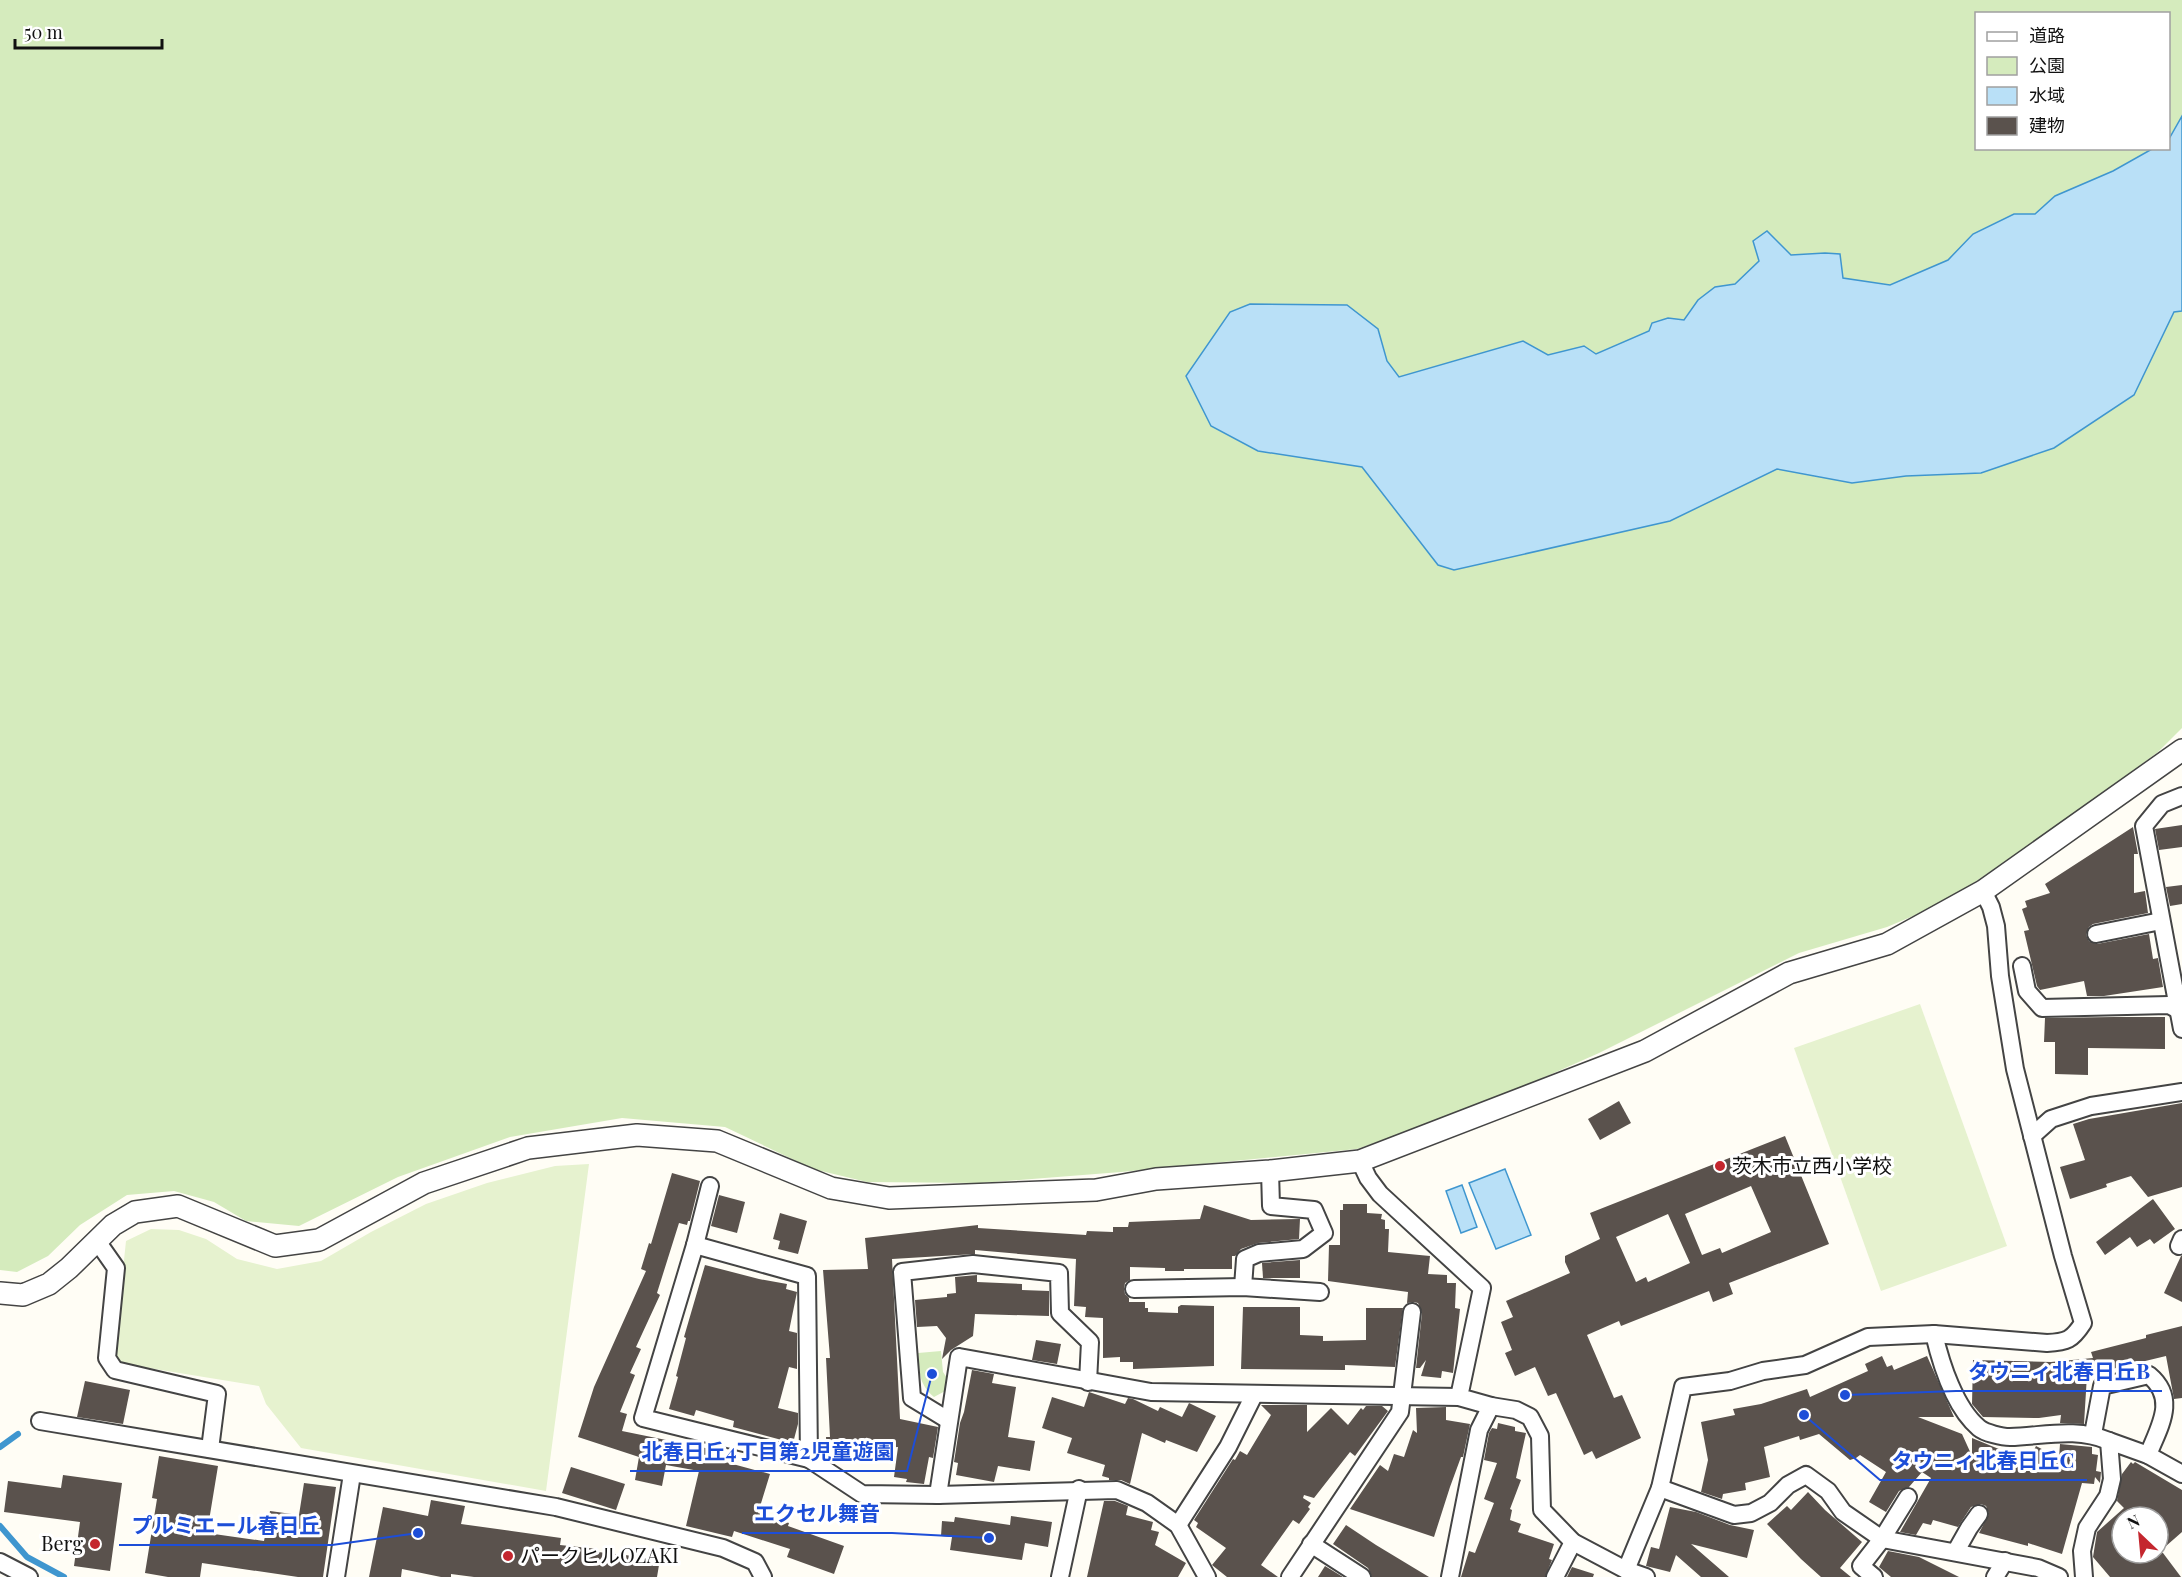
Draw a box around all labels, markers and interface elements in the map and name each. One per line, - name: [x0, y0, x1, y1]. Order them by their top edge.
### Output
- scale bar: [15, 12, 162, 50]
- legend: [1975, 12, 2170, 150]
- text: 50 m: [24, 20, 63, 44]
- text: 道路: [2029, 23, 2065, 47]
- text: 公園: [2029, 53, 2065, 77]
- text: 水域: [2029, 83, 2065, 107]
- text: 建物: [2029, 113, 2065, 137]
- place label: 茨木市立西小学校: [1732, 1151, 1892, 1178]
- marker: 茨木市立西小学校: [1713, 1159, 1727, 1173]
- callout: タウニィ北春日丘B: [1956, 1352, 2162, 1391]
- text: タウニィ北春日丘B: [1968, 1356, 2150, 1384]
- callout: 北春日丘4丁目第2児童遊園: [630, 1432, 907, 1471]
- text: 北春日丘4丁目第2児童遊園: [641, 1436, 895, 1464]
- callout: タウニィ北春日丘C: [1880, 1441, 2087, 1480]
- text: タウニィ北春日丘C: [1892, 1445, 2074, 1473]
- callout: エクセル舞音: [742, 1494, 892, 1533]
- text: エクセル舞音: [754, 1498, 880, 1526]
- north arrow: [2110, 1505, 2170, 1565]
- callout: プルミエール春日丘: [119, 1506, 332, 1545]
- text: N: [2123, 1509, 2143, 1533]
- text: プルミエール春日丘: [132, 1510, 321, 1538]
- place label: Berg: [41, 1529, 83, 1556]
- marker: Berg: [88, 1537, 102, 1551]
- place label: パークヒルOZAKI: [520, 1541, 679, 1568]
- marker: パークヒルOZAKI: [501, 1549, 515, 1563]

